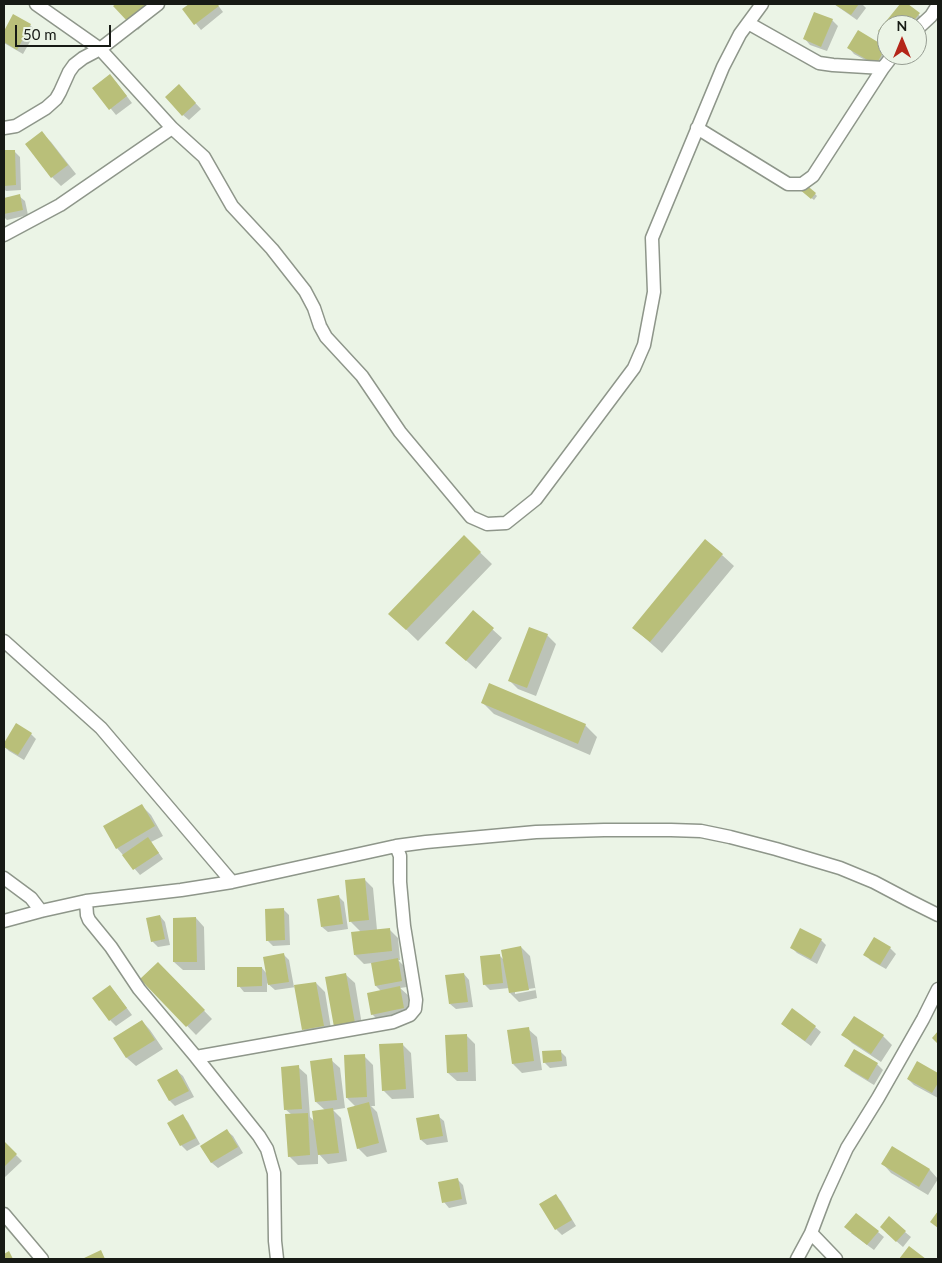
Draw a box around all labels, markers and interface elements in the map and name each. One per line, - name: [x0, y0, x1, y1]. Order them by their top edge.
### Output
- scale bar: [18, 15, 114, 47]
- north arrow: [877, 15, 927, 65]
- text: N: [897, 17, 907, 34]
- text: 50 m: [23, 25, 57, 43]

